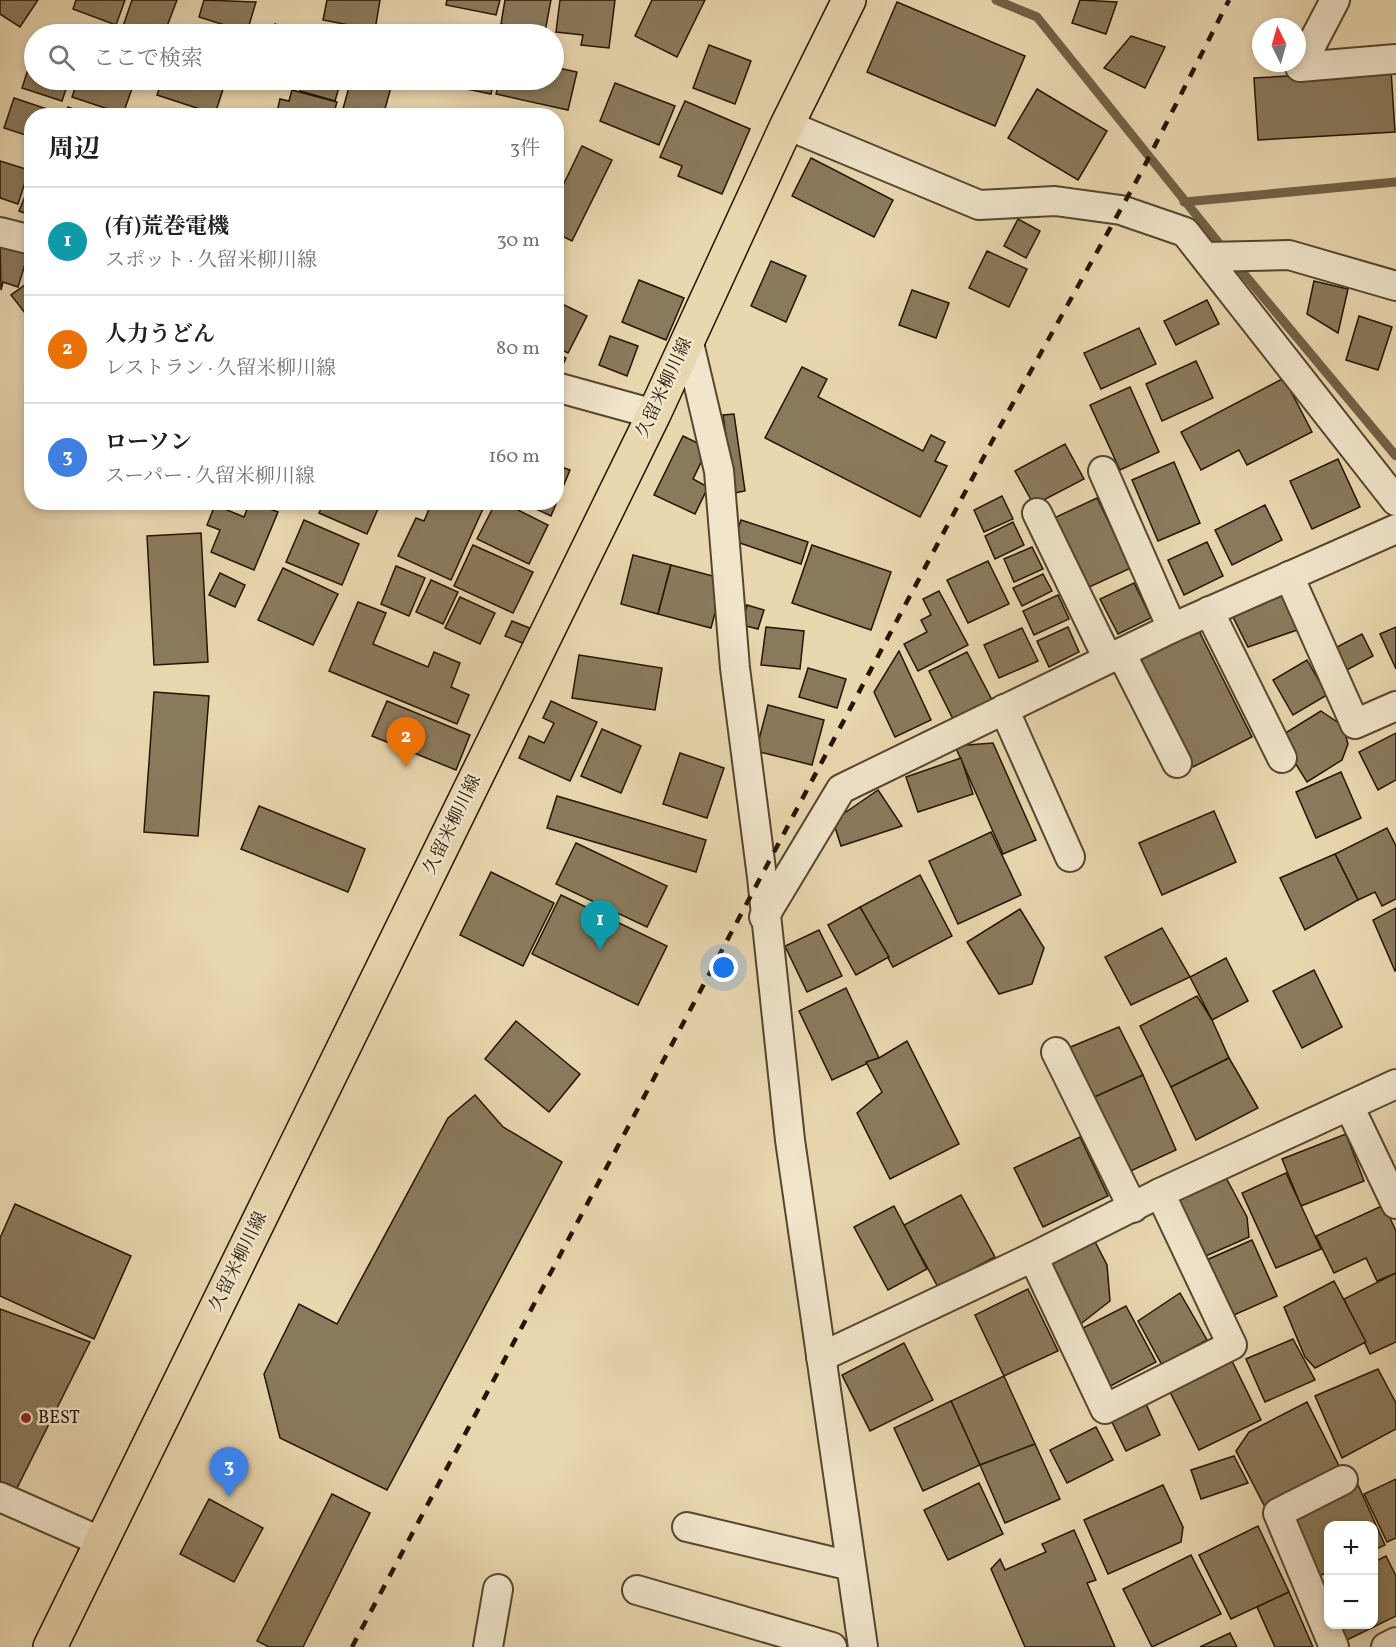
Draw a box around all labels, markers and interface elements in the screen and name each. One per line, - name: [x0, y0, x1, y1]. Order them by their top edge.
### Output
- north arrow: [1252, 18, 1306, 72]
- search box: [24, 24, 564, 90]
- icon: search: [45, 41, 78, 74]
- text: ここで検索: [93, 44, 203, 75]
- text: 周辺: [48, 132, 100, 168]
- text: 3件: [510, 135, 540, 163]
- text: (有)荒巻電機: [105, 212, 229, 243]
- text: 1: [63, 227, 72, 255]
- text: 30 m: [496, 227, 540, 255]
- text: スポット · 久留米柳川線: [105, 247, 317, 275]
- text: 人力うどん: [105, 320, 215, 351]
- street label: 久留米柳川線: [631, 334, 699, 442]
- text: 2: [62, 335, 73, 363]
- text: 80 m: [496, 335, 540, 363]
- text: レストラン · 久留米柳川線: [105, 355, 336, 383]
- text: ローソン: [105, 428, 192, 459]
- text: 3: [62, 443, 73, 471]
- text: 160 m: [488, 443, 540, 471]
- text: スーパー · 久留米柳川線: [105, 463, 315, 491]
- pin: 2: [386, 718, 426, 767]
- street label: 久留米柳川線: [418, 771, 488, 879]
- pin: 1: [580, 900, 620, 950]
- your location: [709, 953, 738, 982]
- street label: 久留米柳川線: [204, 1208, 274, 1316]
- place label: BEST: [38, 1406, 80, 1431]
- marker: BEST: [19, 1411, 33, 1425]
- pin: 3: [210, 1448, 248, 1497]
- map controls: [1324, 1521, 1378, 1629]
- button: +: [1324, 1521, 1378, 1575]
- button: −: [1324, 1575, 1378, 1629]

